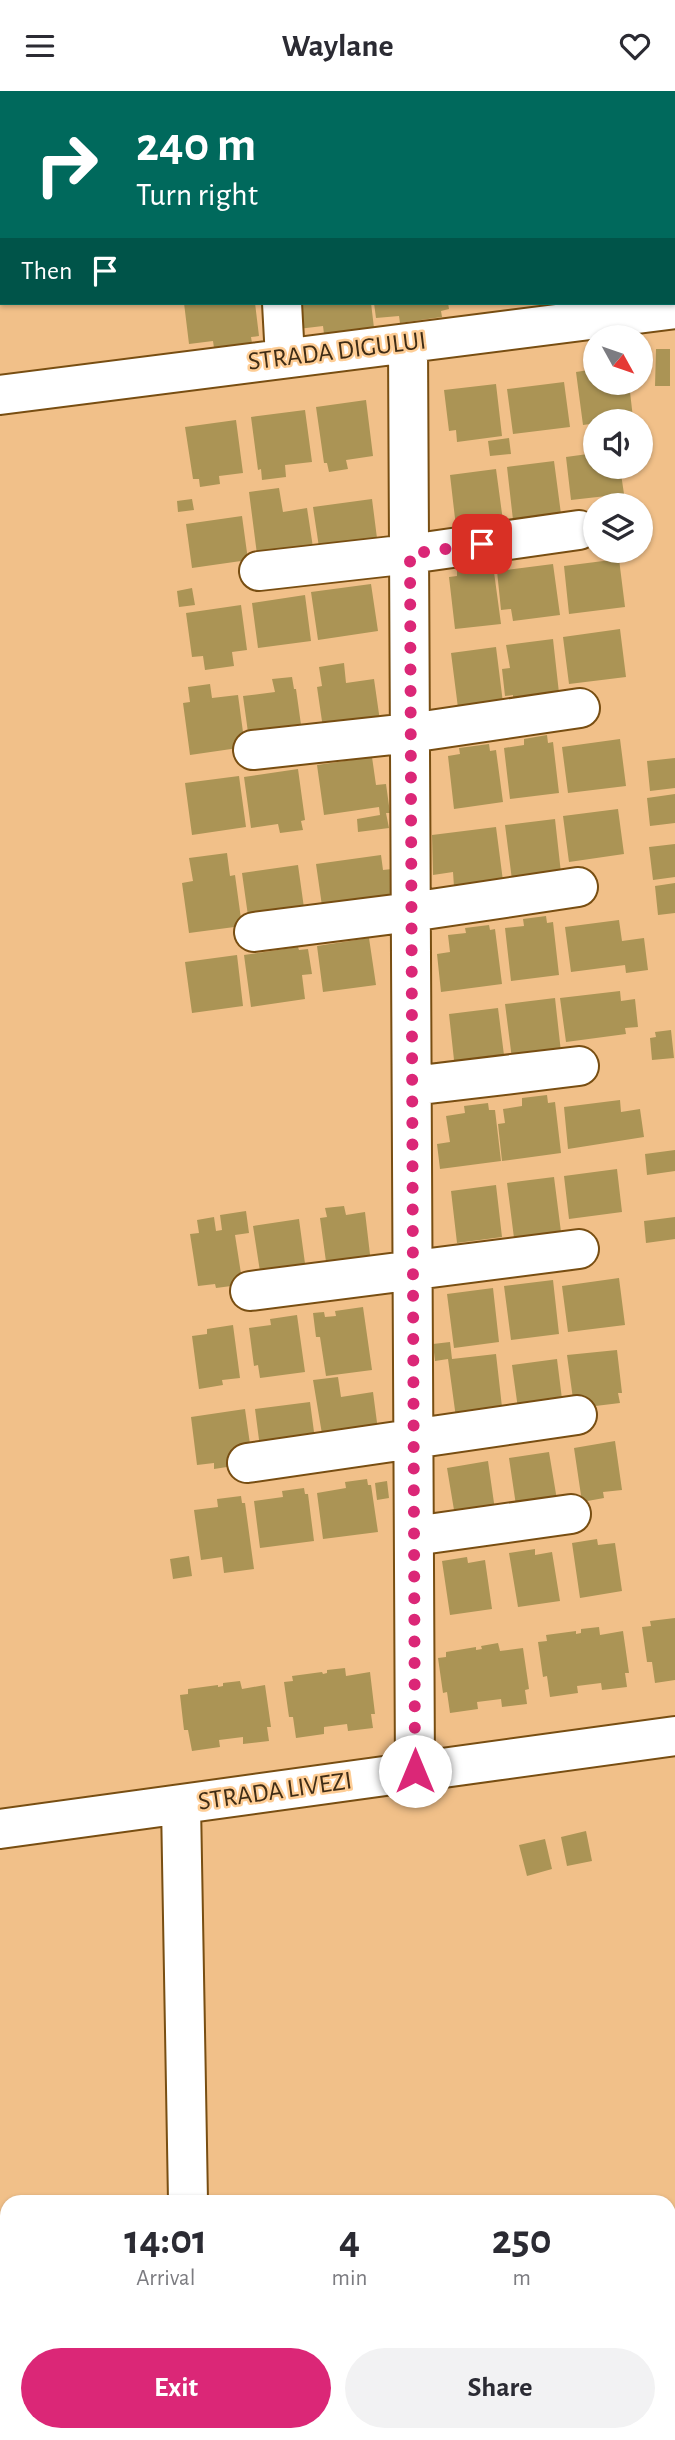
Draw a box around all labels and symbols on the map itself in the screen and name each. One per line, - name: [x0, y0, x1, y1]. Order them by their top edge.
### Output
- north arrow: [583, 325, 653, 395]
- street label: STRADA DIGULUI: [247, 327, 427, 375]
- pin: [452, 514, 512, 574]
- position arrow: [378, 1734, 452, 1808]
- street label: STRADA LIVEZI: [196, 1767, 354, 1815]

